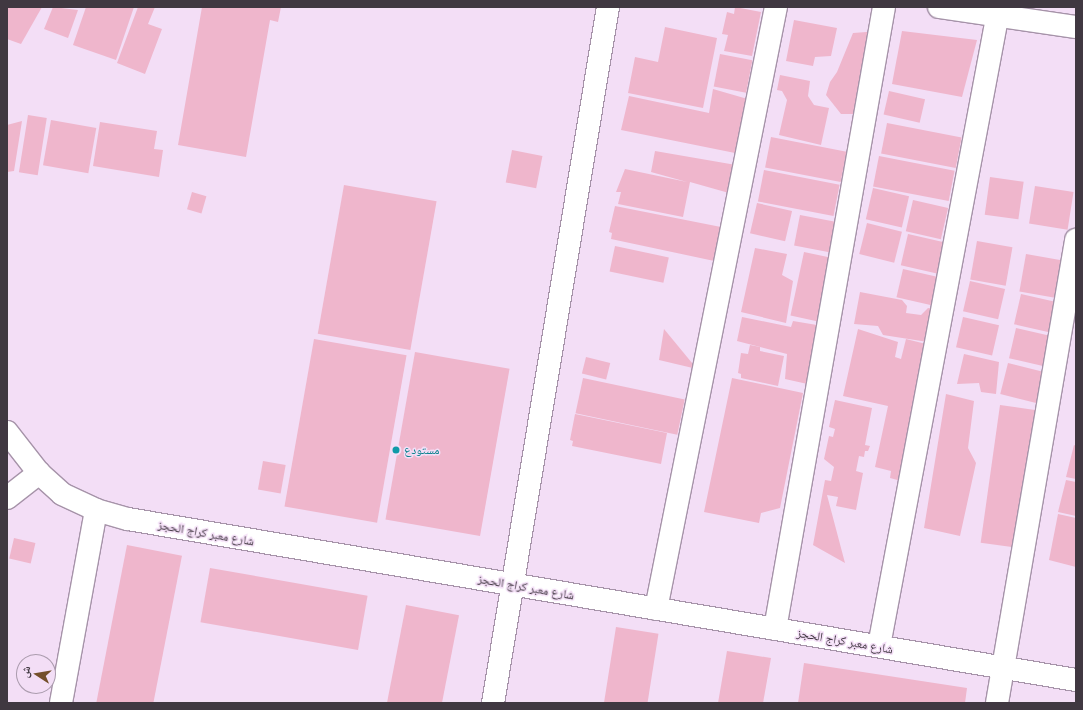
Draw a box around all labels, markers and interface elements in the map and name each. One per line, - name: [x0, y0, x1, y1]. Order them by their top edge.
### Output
- place label: مستودع: [404, 443, 440, 457]
- marker: مستودع: [391, 445, 401, 455]
- street label: شارع معبر كراج الحجز: [157, 517, 255, 549]
- street label: شارع معبر كراج الحجز: [477, 571, 575, 603]
- street label: شارع معبر كراج الحجز: [796, 625, 894, 657]
- north arrow: [16, 654, 56, 694]
- text: ش: [17, 665, 33, 679]

